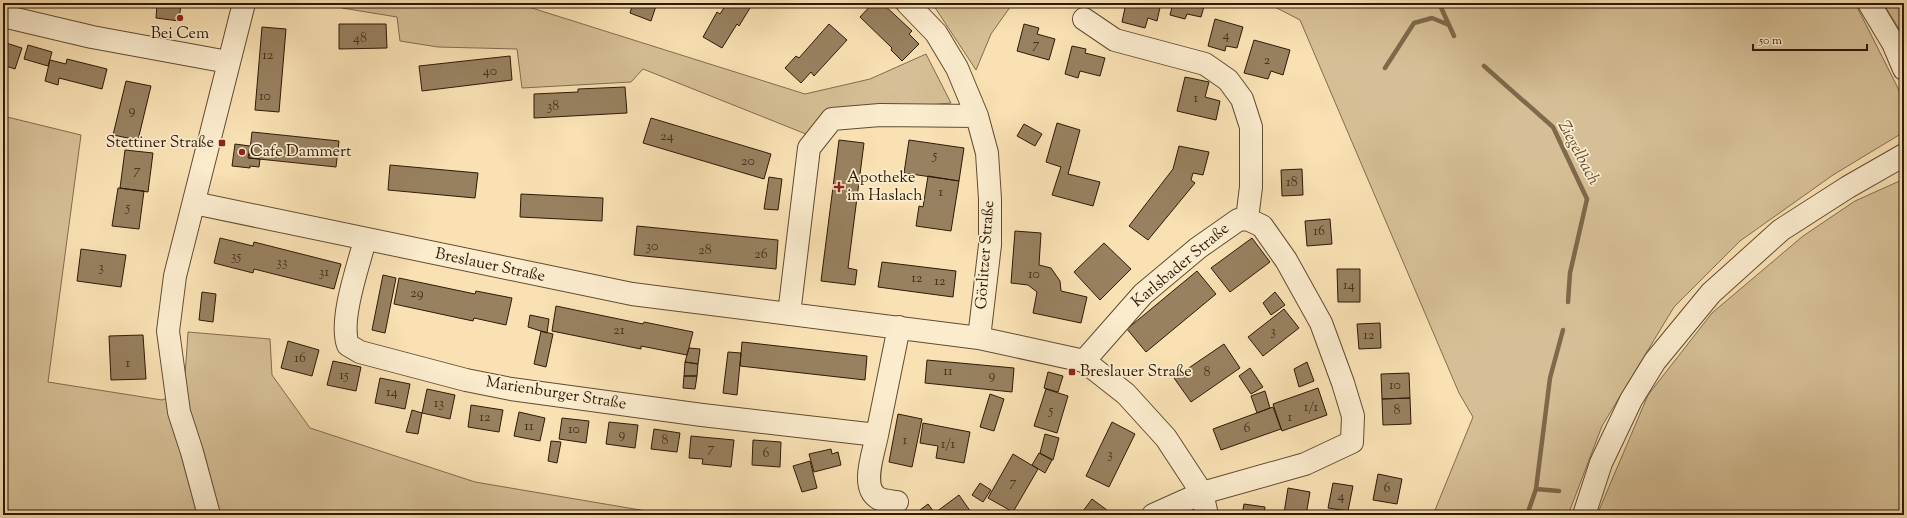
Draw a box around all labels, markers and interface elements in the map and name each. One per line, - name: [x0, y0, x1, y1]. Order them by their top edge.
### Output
- marker: Bei Cem: [175, 13, 185, 23]
- place label: Bei Cem: [151, 23, 209, 46]
- house number: 4: [1222, 26, 1230, 46]
- scale bar: [1753, 26, 1867, 52]
- house number: 48: [353, 29, 367, 49]
- text: 50 m: [1758, 32, 1782, 50]
- house number: 7: [1032, 35, 1040, 55]
- house number: 12: [262, 46, 274, 66]
- house number: 2: [1264, 51, 1271, 71]
- house number: 40: [483, 62, 497, 82]
- house number: 10: [259, 87, 271, 107]
- house number: 1: [1194, 89, 1199, 109]
- house number: 38: [547, 97, 559, 117]
- house number: 9: [129, 101, 136, 121]
- water label: Ziegelbach: [1551, 116, 1605, 190]
- house number: 24: [660, 127, 674, 147]
- place label: Stettiner Straße: [106, 132, 214, 155]
- marker: Stettiner Straße: [217, 138, 227, 148]
- place label: Cafe Dammert: [250, 141, 352, 164]
- house number: 5: [932, 146, 938, 166]
- marker: Cafe Dammert: [237, 147, 247, 157]
- house number: 20: [741, 152, 755, 172]
- house number: 7: [133, 161, 141, 181]
- place label: Apotheke im Haslach: [847, 167, 923, 208]
- house number: 18: [1286, 173, 1298, 193]
- marker: Apotheke im Haslach: [834, 182, 844, 192]
- house number: 1: [939, 183, 944, 203]
- house number: 5: [125, 198, 131, 218]
- street label: Görlitzer Straße: [971, 200, 1001, 310]
- street label: Karlsbader Straße: [1127, 218, 1235, 314]
- house number: 16: [1313, 222, 1325, 242]
- house number: 30: [646, 237, 658, 257]
- house number: 28: [698, 241, 712, 261]
- street label: Breslauer Straße: [433, 243, 547, 289]
- house number: 26: [754, 245, 768, 265]
- house number: 35: [231, 247, 241, 267]
- house number: 33: [276, 253, 288, 273]
- house number: 3: [98, 258, 104, 278]
- house number: 31: [319, 263, 329, 283]
- house number: 10: [1028, 265, 1040, 285]
- house number: 12: [911, 269, 923, 289]
- house number: 12: [934, 272, 946, 292]
- house number: 14: [1343, 276, 1355, 296]
- house number: 29: [410, 284, 424, 304]
- house number: 21: [613, 321, 625, 341]
- house number: 3: [1270, 322, 1276, 342]
- house number: 12: [1363, 326, 1375, 346]
- house number: 16: [294, 349, 306, 369]
- house number: 1: [126, 354, 131, 374]
- place label: Breslauer Straße: [1080, 361, 1192, 384]
- house number: 11: [943, 362, 953, 382]
- house number: 8: [1204, 363, 1211, 383]
- house number: 15: [339, 366, 349, 386]
- house number: 9: [989, 366, 996, 386]
- marker: Breslauer Straße: [1067, 367, 1077, 377]
- street label: Marienburger Straße: [484, 372, 628, 416]
- house number: 10: [1389, 376, 1401, 396]
- house number: 14: [386, 383, 398, 403]
- house number: 13: [434, 394, 445, 414]
- house number: 1/1: [1304, 398, 1318, 418]
- house number: 5: [1048, 401, 1054, 421]
- house number: 8: [1394, 401, 1401, 421]
- house number: 12: [479, 408, 491, 428]
- house number: 1: [1288, 408, 1293, 428]
- house number: 11: [524, 417, 534, 437]
- house number: 6: [1244, 419, 1251, 439]
- house number: 10: [568, 420, 580, 440]
- house number: 9: [619, 425, 626, 445]
- house number: 8: [662, 431, 669, 451]
- house number: 1: [903, 431, 908, 451]
- house number: 1/1: [941, 435, 955, 455]
- house number: 7: [707, 439, 715, 459]
- house number: 6: [763, 444, 770, 464]
- house number: 3: [1107, 445, 1113, 465]
- house number: 7: [1009, 473, 1017, 493]
- house number: 6: [1384, 479, 1391, 499]
- house number: 4: [1337, 487, 1345, 507]

